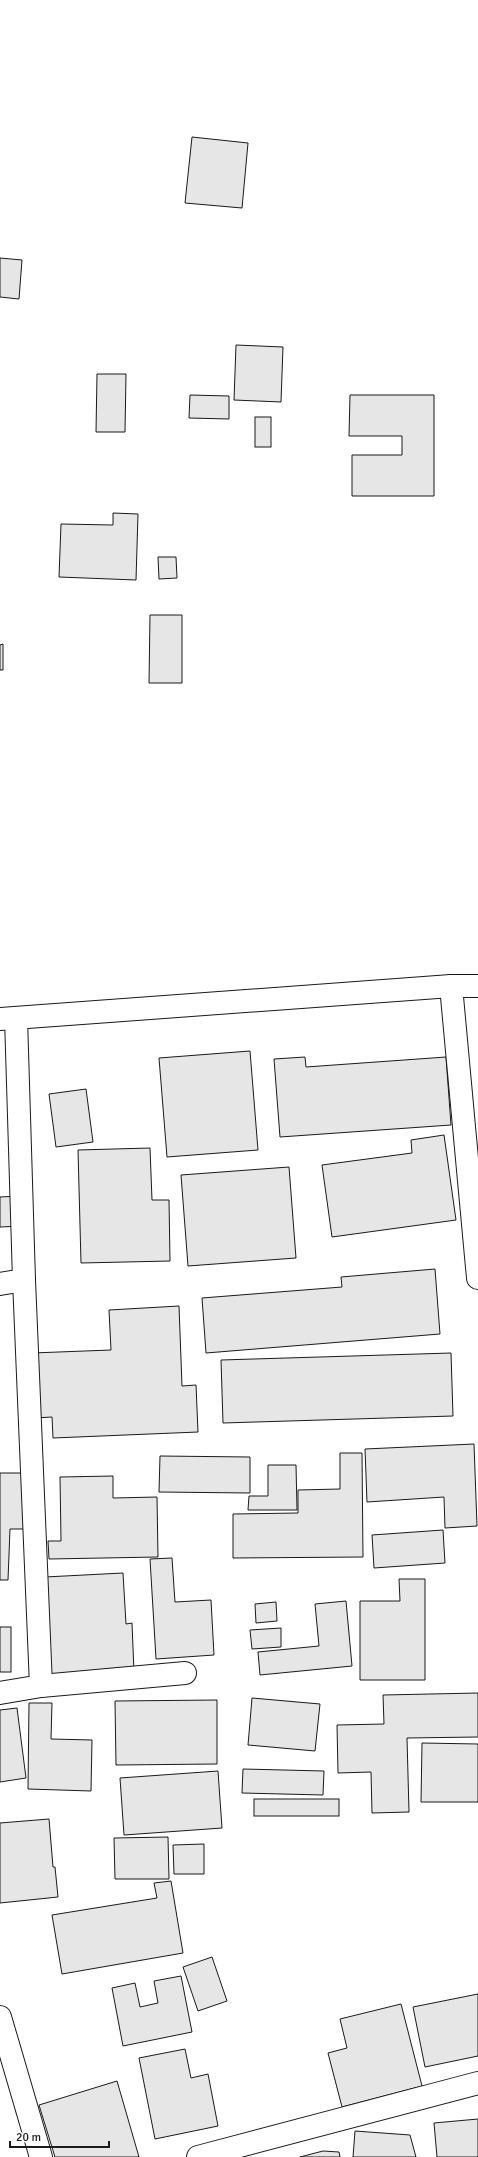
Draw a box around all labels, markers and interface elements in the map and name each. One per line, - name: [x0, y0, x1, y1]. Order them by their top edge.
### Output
- scale bar: [10, 2123, 109, 2149]
- text: 20 m: [16, 2130, 41, 2145]

